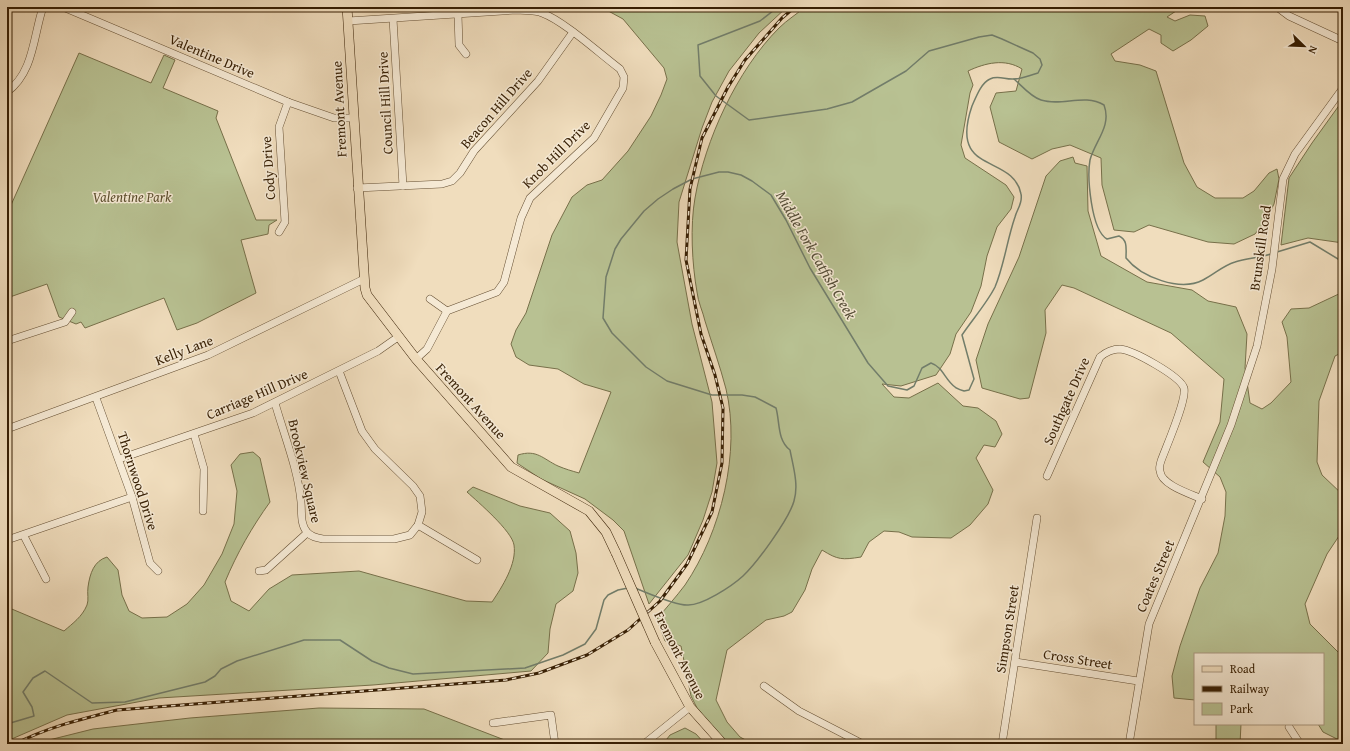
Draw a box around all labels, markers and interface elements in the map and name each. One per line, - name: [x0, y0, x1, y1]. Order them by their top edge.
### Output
- north arrow: [1284, 26, 1324, 66]
- street label: Valentine Drive: [166, 29, 258, 83]
- text: N: [1304, 43, 1322, 57]
- street label: Council Hill Drive: [372, 51, 398, 155]
- street label: Fremont Avenue: [326, 60, 352, 158]
- street label: Beacon Hill Drive: [455, 63, 537, 153]
- street label: Knob Hill Drive: [517, 115, 595, 193]
- street label: Cody Drive: [256, 135, 280, 200]
- park label: Valentine Park: [93, 187, 172, 207]
- water label: Middle Fork Catfish Creek: [771, 187, 862, 323]
- street label: Brunskill Road: [1244, 204, 1276, 292]
- street label: Kelly Lane: [152, 330, 216, 370]
- street label: Southgate Drive: [1038, 354, 1094, 448]
- street label: Fremont Avenue: [431, 358, 511, 444]
- street label: Carriage Hill Drive: [203, 363, 311, 424]
- street label: Brookview Square: [283, 417, 327, 525]
- street label: Thornwood Drive: [113, 429, 163, 533]
- street label: Coates Street: [1131, 537, 1179, 615]
- street label: Simpson Street: [990, 584, 1024, 674]
- street label: Fremont Avenue: [649, 607, 711, 703]
- street label: Cross Street: [1042, 644, 1114, 674]
- legend: [1194, 653, 1324, 725]
- text: Road: [1230, 660, 1256, 677]
- text: Railway: [1230, 680, 1269, 697]
- text: Park: [1230, 700, 1254, 717]

